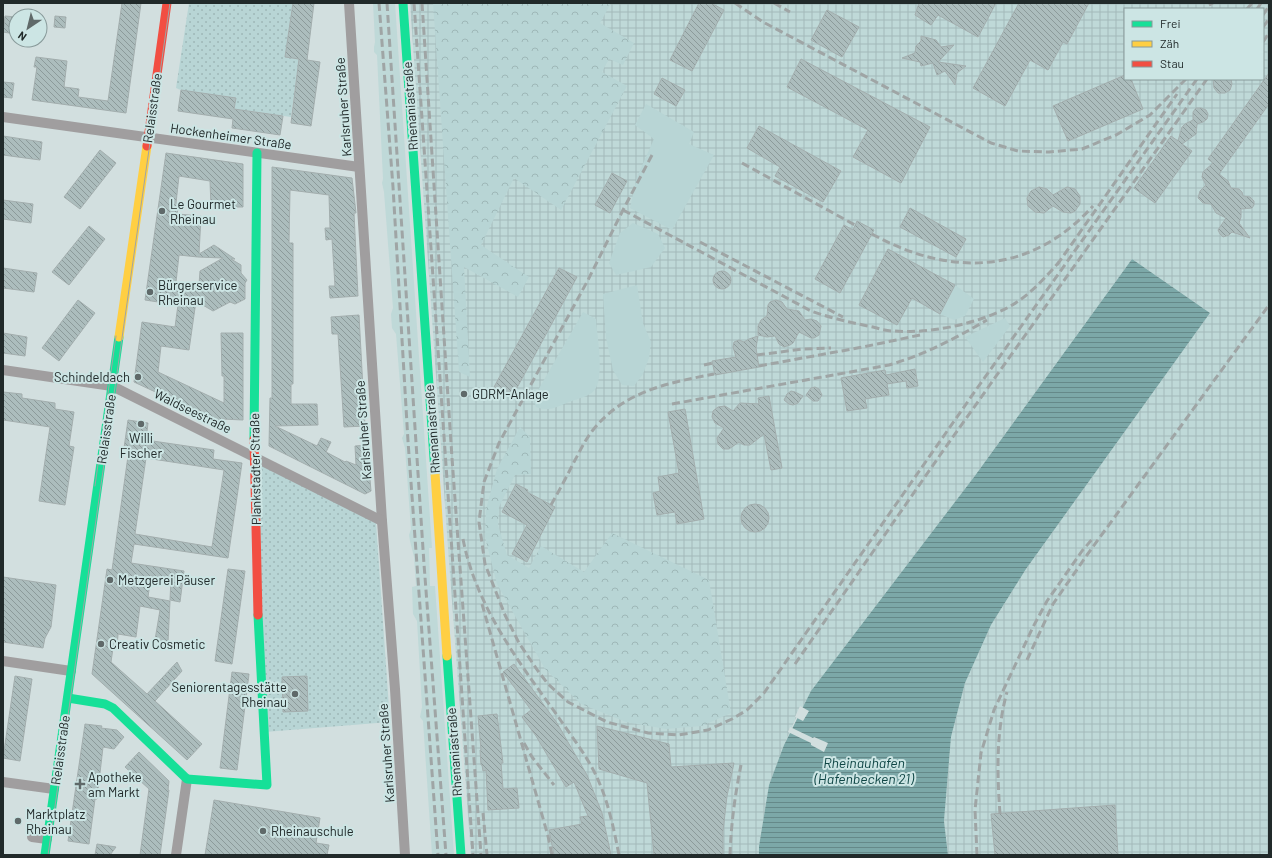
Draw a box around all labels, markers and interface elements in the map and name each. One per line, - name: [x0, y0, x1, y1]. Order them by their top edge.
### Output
- north arrow: [8, 8, 48, 48]
- legend: [1124, 8, 1264, 80]
- text: Frei: [1160, 16, 1180, 30]
- text: N: [15, 29, 29, 44]
- text: Zäh: [1160, 36, 1179, 50]
- text: Stau: [1160, 56, 1184, 70]
- street label: Karlsruher Straße: [332, 57, 354, 157]
- street label: Rhenaniastraße: [399, 61, 421, 151]
- street label: Relaisstraße: [139, 72, 165, 144]
- street label: Hockenheimer Straße: [169, 120, 293, 152]
- place label: Le Gourmet Rheinau: [170, 196, 236, 227]
- marker: Le Gourmet Rheinau: [157, 206, 167, 216]
- place label: Bürgerservice Rheinau: [158, 277, 238, 308]
- marker: Bürgerservice Rheinau: [145, 287, 155, 297]
- place label: Schindeldach: [54, 369, 130, 385]
- marker: Schindeldach: [133, 372, 143, 382]
- street label: Karlsruher Straße: [352, 380, 374, 480]
- street label: Rhenaniastraße: [421, 384, 443, 474]
- street label: Waldseestraße: [152, 385, 234, 437]
- place label: GDRM-Anlage: [472, 386, 549, 402]
- marker: GDRM-Anlage: [459, 389, 469, 399]
- street label: Relaisstraße: [93, 393, 119, 465]
- street label: Plankstadter Straße: [246, 413, 264, 525]
- marker: Willi Fischer: [136, 419, 146, 429]
- place label: Willi Fischer: [120, 430, 162, 461]
- place label: Metzgerei Päuser: [118, 572, 215, 588]
- marker: Metzgerei Päuser: [105, 575, 115, 585]
- place label: Creativ Cosmetic: [109, 636, 206, 652]
- marker: Creativ Cosmetic: [96, 639, 106, 649]
- place label: Seniorentagesstätte Rheinau: [171, 679, 287, 710]
- marker: Seniorentagesstätte Rheinau: [290, 689, 300, 699]
- street label: Karlsruher Straße: [375, 703, 397, 803]
- street label: Rhenaniastraße: [443, 707, 465, 797]
- street label: Relaisstraße: [47, 714, 73, 786]
- water label: Rheinauhafen (Hafenbecken 21): [814, 754, 914, 787]
- place label: Apotheke am Markt: [88, 769, 142, 800]
- marker: Apotheke am Markt: [75, 779, 85, 789]
- place label: Marktplatz Rheinau: [26, 806, 85, 837]
- marker: Marktplatz Rheinau: [13, 816, 23, 826]
- place label: Rheinauschule: [271, 823, 354, 839]
- marker: Rheinauschule: [258, 826, 268, 836]

